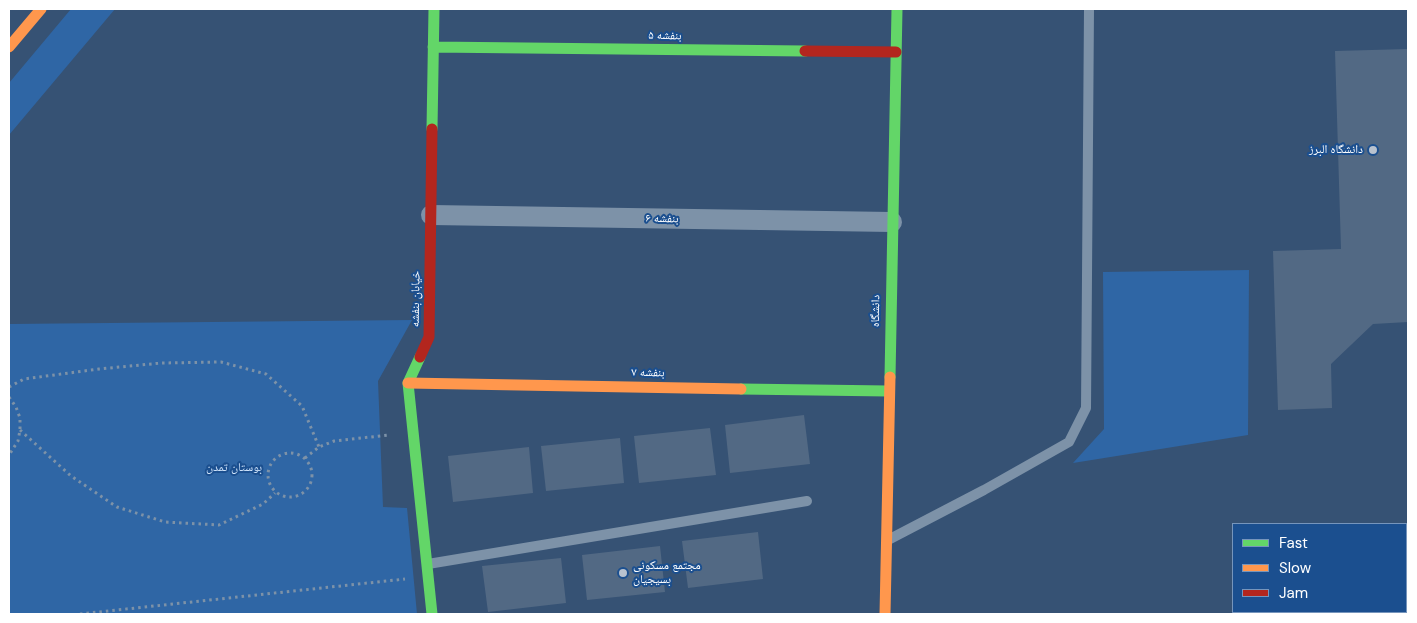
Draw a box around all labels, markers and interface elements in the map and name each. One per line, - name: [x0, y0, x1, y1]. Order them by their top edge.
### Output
- street label: بنفشه ۵: [648, 29, 682, 43]
- place label: دانشگاه البرز: [1309, 143, 1363, 157]
- marker: دانشگاه البرز: [1367, 144, 1379, 156]
- street label: بنفشه ۶: [645, 212, 679, 226]
- street label: خیابان بنفشه: [408, 271, 424, 327]
- street label: دانشگاه: [869, 295, 883, 327]
- street label: بنفشه ۷: [631, 366, 665, 380]
- park label: بوستان تمدن: [206, 461, 262, 475]
- legend: [1232, 523, 1407, 613]
- text: Fast: [1279, 533, 1308, 553]
- text: Slow: [1279, 558, 1311, 578]
- place label: مجتمع مسکونی بسیجیان: [633, 559, 701, 587]
- marker: مجتمع مسکونی بسیجیان: [617, 567, 629, 579]
- text: Jam: [1279, 583, 1308, 603]

